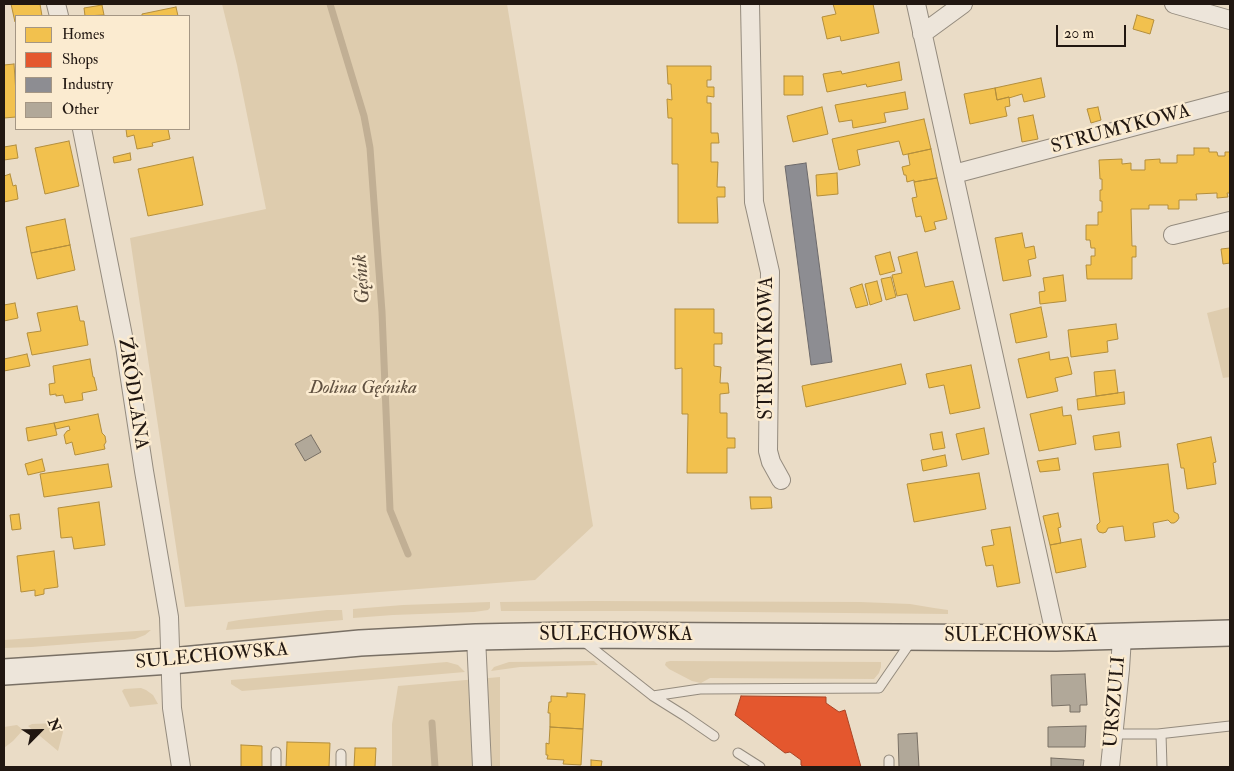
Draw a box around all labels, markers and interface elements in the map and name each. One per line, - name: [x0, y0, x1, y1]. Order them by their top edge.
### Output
- legend: [15, 15, 190, 130]
- scale bar: [1059, 15, 1129, 47]
- text: 20 m: [1064, 24, 1094, 43]
- text: Homes: [62, 25, 104, 44]
- text: Shops: [62, 50, 98, 69]
- text: Industry: [62, 75, 113, 94]
- text: Other: [62, 100, 99, 119]
- street label: STRUMYKOWA: [1049, 100, 1193, 160]
- water label: Gęśnik: [349, 253, 377, 305]
- street label: STRUMYKOWA: [757, 276, 779, 420]
- street label: ŹRÓDLANA: [112, 336, 152, 452]
- park label: Dolina Gęśnika: [309, 378, 417, 400]
- street label: SULECHOWSKA: [539, 625, 693, 647]
- street label: SULECHOWSKA: [944, 626, 1098, 648]
- street label: SULECHOWSKA: [135, 639, 289, 675]
- street label: URSZULI: [1101, 655, 1131, 749]
- north arrow: [15, 706, 65, 756]
- text: N: [44, 716, 65, 734]

